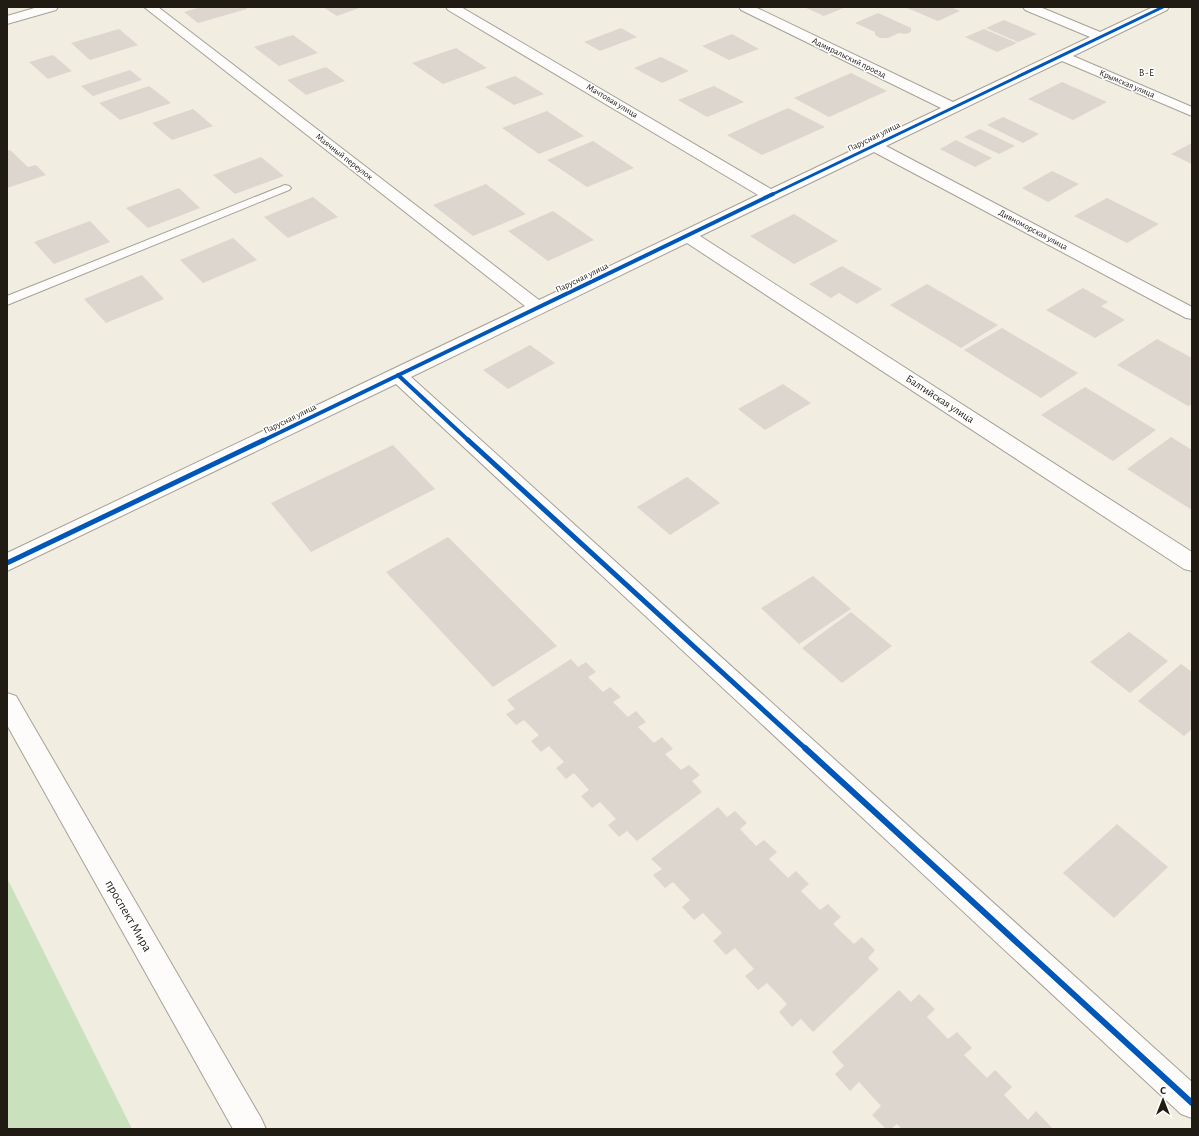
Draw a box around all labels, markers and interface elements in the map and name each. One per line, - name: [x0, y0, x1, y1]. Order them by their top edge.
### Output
- street label: Адмиральский проезд: [811, 36, 888, 80]
- street label: Крымская улица: [1098, 68, 1156, 100]
- district label: В-Е: [1139, 68, 1155, 78]
- street label: Мачтовая улица: [585, 82, 639, 120]
- street label: Парусная улица: [846, 120, 902, 154]
- street label: Маячный переулок: [314, 132, 375, 183]
- street label: Дивноморская улица: [997, 208, 1069, 252]
- street label: Парусная улица: [554, 261, 610, 295]
- street label: Балтийская улица: [904, 373, 976, 425]
- street label: Парусная улица: [262, 402, 318, 436]
- street label: проспект Мира: [102, 878, 154, 954]
- north arrow: [1143, 1080, 1183, 1120]
- text: С: [1160, 1085, 1166, 1096]

